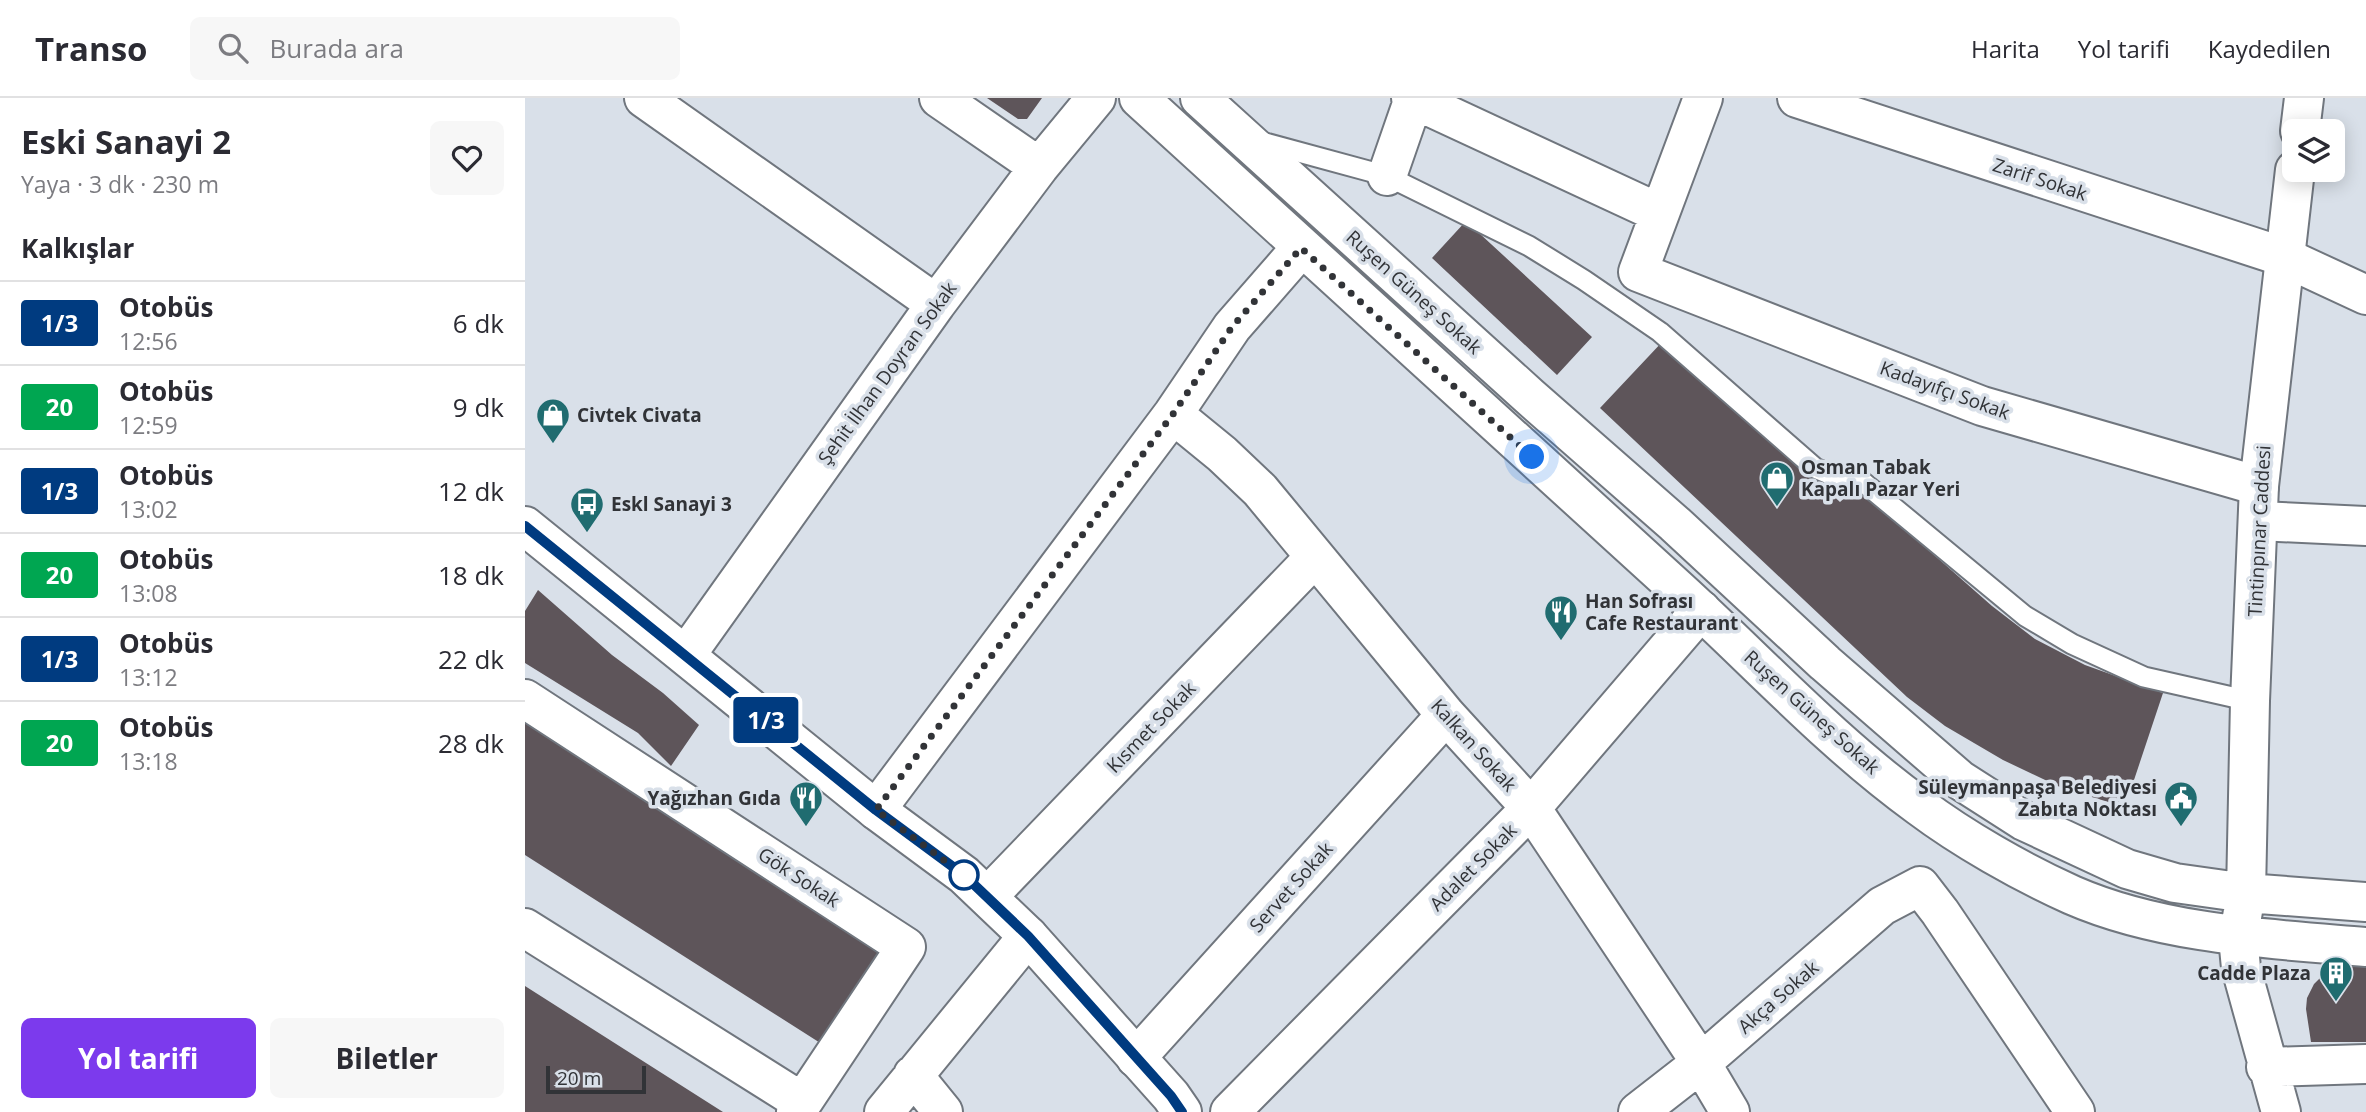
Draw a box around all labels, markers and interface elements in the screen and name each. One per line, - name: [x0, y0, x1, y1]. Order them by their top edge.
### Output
- search box: [190, 17, 680, 80]
- text: Transo: [35, 26, 148, 71]
- icon: search: [214, 29, 252, 67]
- text: Burada ara: [270, 30, 404, 66]
- text: Harita: [1971, 32, 2040, 65]
- text: Yol tarifi: [2078, 32, 2170, 65]
- text: Kaydedilen: [2208, 32, 2331, 65]
- text: Eski Sanayi 2: [21, 119, 231, 164]
- map controls: [2282, 119, 2345, 182]
- button: layers: [2282, 119, 2345, 182]
- button: heart: [430, 121, 504, 195]
- street label: Zarif Sokak: [1990, 152, 2090, 206]
- text: Yaya · 3 dk · 230 m: [21, 168, 219, 200]
- street label: Ruşen Güneş Sokak: [1341, 224, 1487, 360]
- text: Kalkışlar: [21, 230, 134, 266]
- street label: Şehit İlhan Doyran Sokak: [812, 276, 962, 470]
- text: Otobüs: [119, 289, 214, 325]
- text: 6 dk: [453, 305, 504, 341]
- text: 1/3: [41, 306, 78, 339]
- text: 12:56: [119, 325, 178, 357]
- street label: Kadayıfçı Sokak: [1877, 354, 2013, 426]
- text: Otobüs: [119, 373, 214, 409]
- text: 9 dk: [453, 389, 504, 425]
- text: 20: [46, 390, 73, 423]
- shop icon: Civtek Civata: [534, 396, 572, 445]
- place label: Civtek Civata: [577, 402, 702, 428]
- text: 12:59: [119, 409, 178, 441]
- your location: [1514, 439, 1549, 474]
- street label: Tintinpınar Caddesi: [2242, 445, 2276, 617]
- place label: Osman Tabak Kapalı Pazar Yeri: [1801, 454, 1960, 502]
- text: Otobüs: [119, 457, 214, 493]
- shop icon: Osman Tabak Kapalı Pazar Yeri: [1758, 459, 1796, 508]
- text: 12 dk: [438, 473, 504, 509]
- text: 1/3: [41, 474, 78, 507]
- bus stop icon: Eskl Sanayi 3: [568, 485, 606, 534]
- place label: Eskl Sanayi 3: [611, 491, 732, 517]
- text: 13:02: [119, 493, 178, 525]
- text: Otobüs: [119, 541, 214, 577]
- text: 18 dk: [438, 557, 504, 593]
- text: 20: [46, 558, 73, 591]
- text: 13:08: [119, 577, 178, 609]
- place label: Han Sofrası Cafe Restaurant: [1585, 588, 1738, 636]
- restaurant icon: Han Sofrası Cafe Restaurant: [1542, 593, 1580, 642]
- text: Otobüs: [119, 625, 214, 661]
- text: 22 dk: [438, 641, 504, 677]
- text: 1/3: [41, 642, 78, 675]
- street label: Ruşen Güneş Sokak: [1739, 644, 1885, 780]
- text: 13:12: [119, 661, 178, 693]
- street label: Kısmet Sokak: [1101, 676, 1201, 778]
- street label: Kalkan Sokak: [1425, 693, 1523, 797]
- line badge: 1/3: [726, 697, 806, 743]
- text: 1/3: [747, 703, 785, 736]
- text: Otobüs: [119, 709, 214, 745]
- text: 28 dk: [438, 725, 504, 761]
- text: 20: [46, 726, 73, 759]
- text: 13:18: [119, 745, 178, 777]
- place label: Süleymanpaşa Belediyesi Zabıta Noktası: [1918, 774, 2157, 822]
- restaurant icon: Yağızhan Gıda: [787, 779, 825, 828]
- public building icon: Süleymanpaşa Belediyesi Zabıta Noktası: [2162, 779, 2200, 828]
- place label: Yağızhan Gıda: [647, 785, 781, 811]
- street label: Adalet Sokak: [1424, 818, 1522, 916]
- street label: Servet Sokak: [1244, 836, 1339, 938]
- street label: Gök Sokak: [753, 841, 845, 913]
- unlabelled marker: [949, 860, 979, 890]
- building icon: Cadde Plaza: [2317, 954, 2355, 1003]
- street label: Akça Sokak: [1732, 955, 1824, 1039]
- place label: Cadde Plaza: [2197, 960, 2311, 986]
- button: Yol tarifi: [21, 1018, 256, 1098]
- button: Biletler: [270, 1018, 504, 1098]
- scale bar: [546, 1063, 646, 1095]
- text: 20 m: [557, 1065, 601, 1091]

